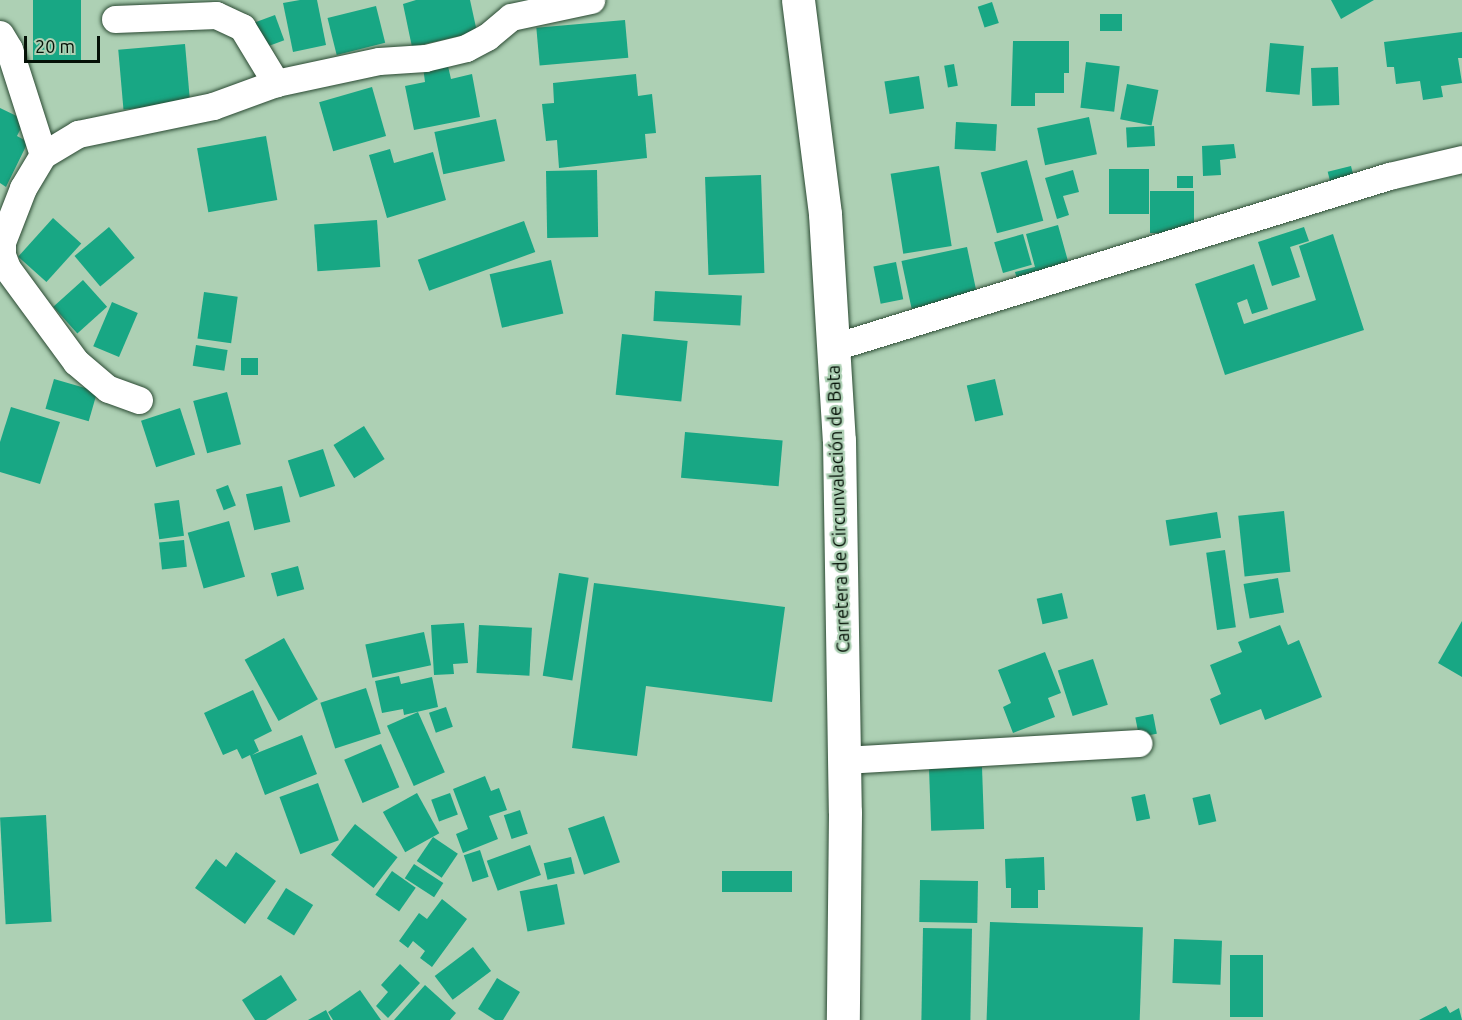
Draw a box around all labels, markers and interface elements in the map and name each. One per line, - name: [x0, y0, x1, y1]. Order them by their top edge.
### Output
- scale bar: [27, 24, 104, 62]
- text: 20 m: [35, 36, 75, 56]
- street label: Carretera de Circunvalación de Bata: [822, 365, 854, 653]

